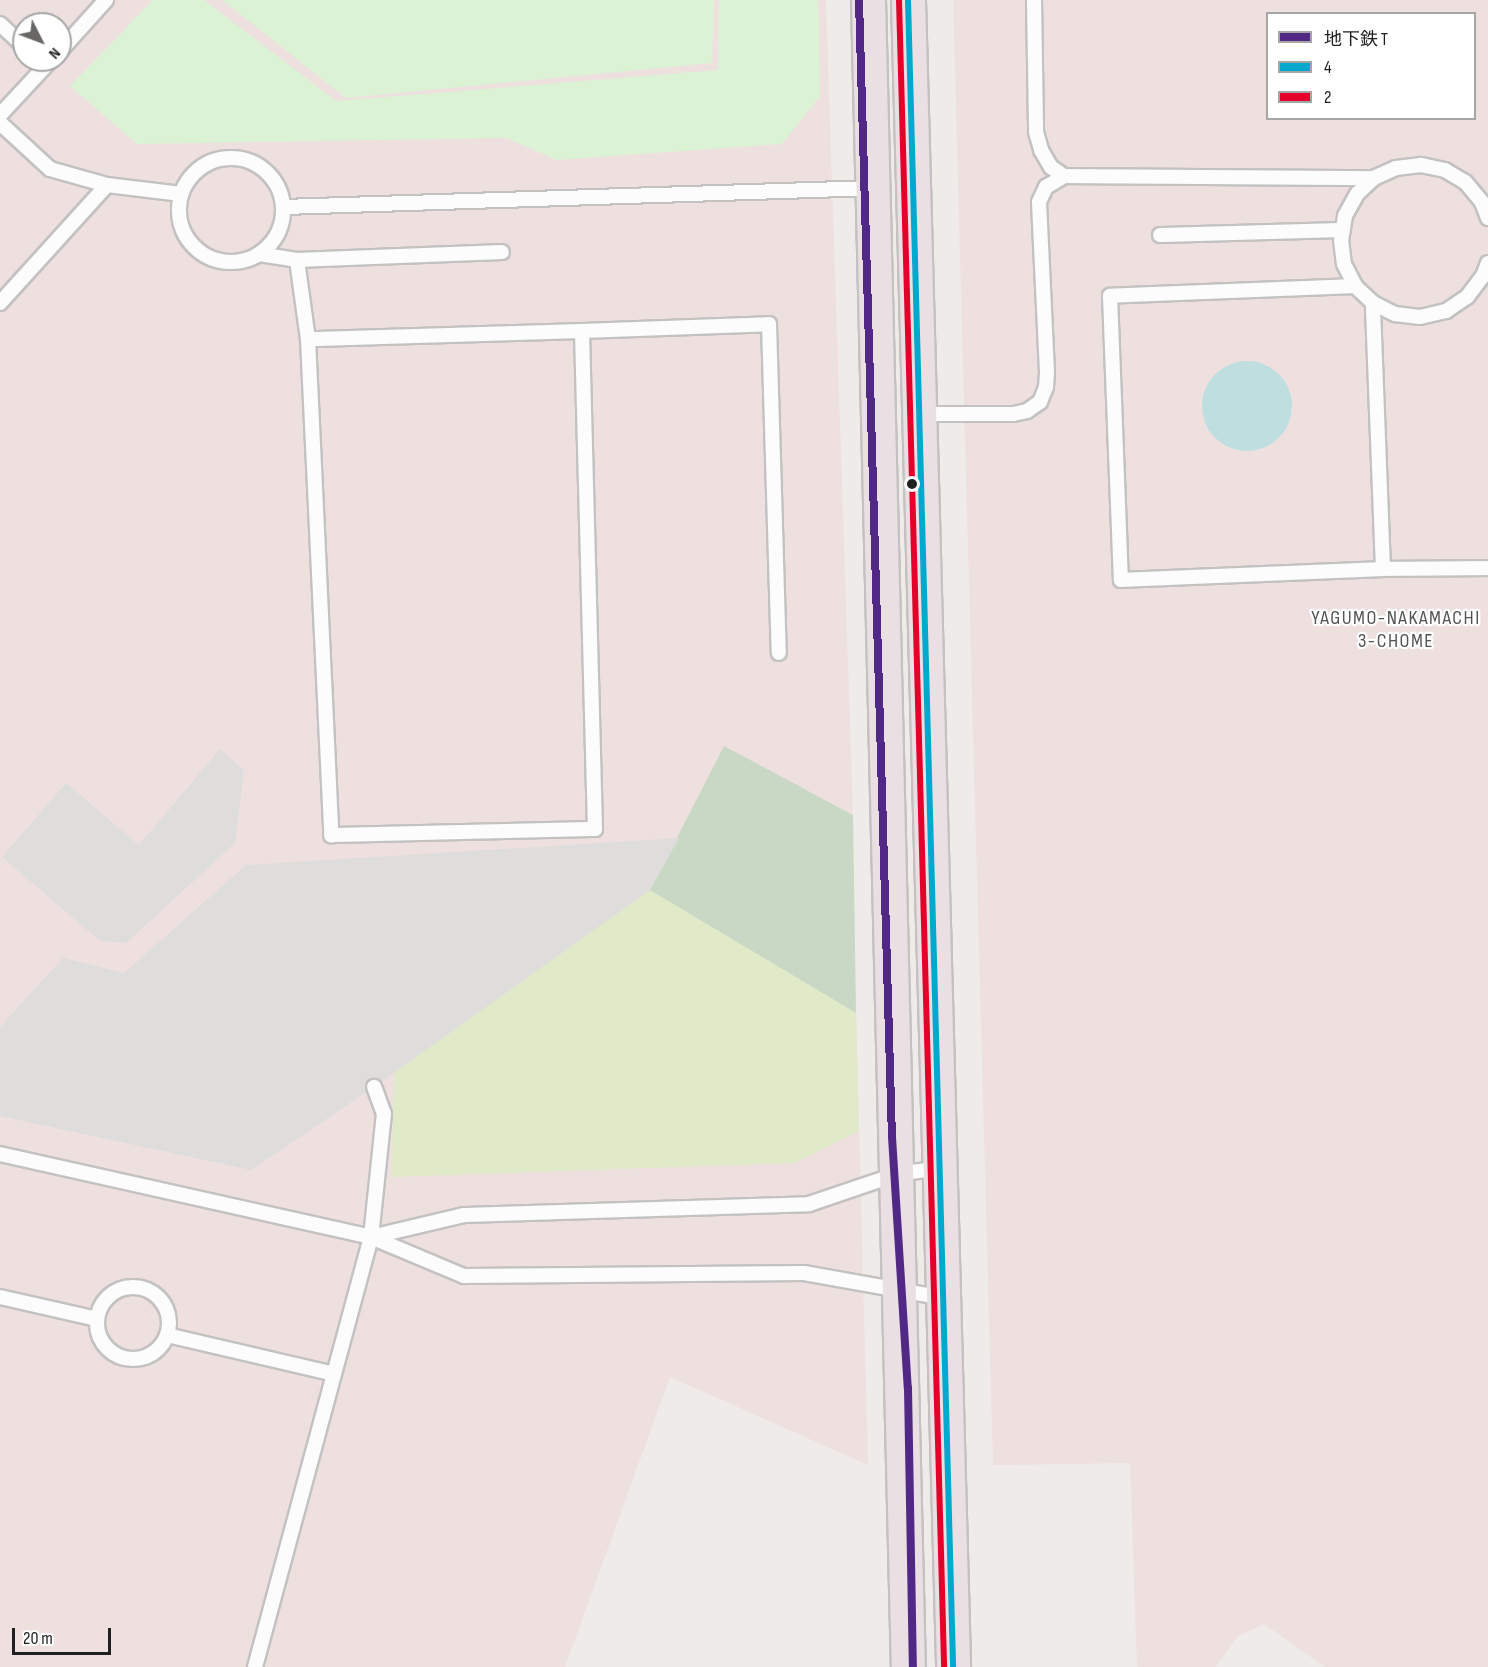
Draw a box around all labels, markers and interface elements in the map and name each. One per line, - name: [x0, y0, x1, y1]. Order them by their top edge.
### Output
- north arrow: [12, 12, 72, 72]
- legend: [1266, 12, 1476, 120]
- text: 地下鉄 T: [1324, 29, 1388, 50]
- text: N: [44, 44, 64, 63]
- text: 4: [1324, 57, 1332, 78]
- text: 2: [1324, 87, 1331, 108]
- unlabelled marker: [906, 478, 918, 490]
- district label: YAGUMO-NAKAMACHI 3-CHOME: [1311, 606, 1481, 653]
- scale bar: [15, 1616, 114, 1654]
- text: 20 m: [23, 1628, 53, 1649]

